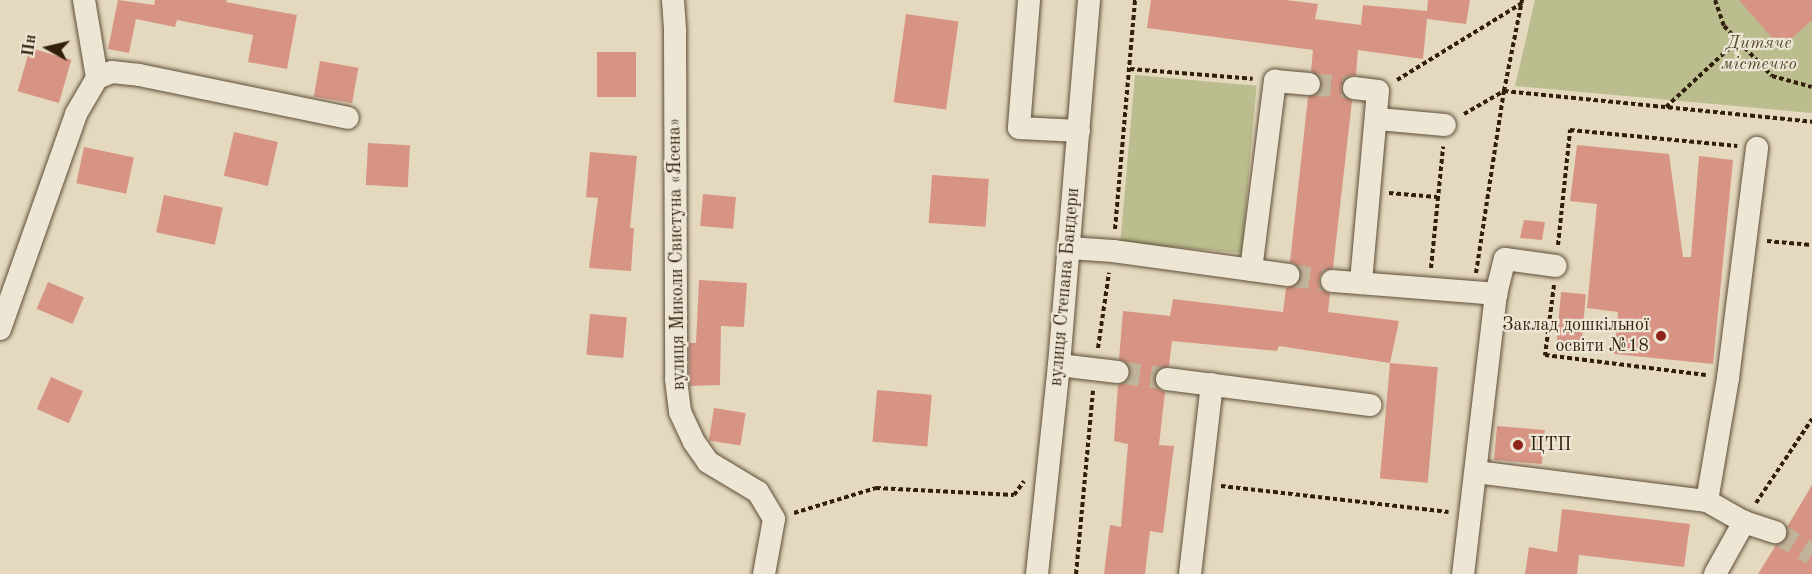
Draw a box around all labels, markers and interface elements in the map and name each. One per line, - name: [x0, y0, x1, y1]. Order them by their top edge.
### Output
- north arrow: [18, 18, 78, 78]
- text: Пн: [21, 33, 40, 58]
- park label: Дитяче містечко: [1721, 33, 1797, 76]
- street label: вулиця Миколи Свистуна «Ясена»: [664, 118, 690, 390]
- street label: вулиця Степана Бандери: [1046, 187, 1084, 387]
- place label: Заклад дошкільної освіти №18: [1502, 315, 1649, 358]
- marker: Заклад дошкільної освіти №18: [1654, 329, 1668, 343]
- place label: ЦТП: [1530, 434, 1571, 456]
- marker: ЦТП: [1511, 438, 1525, 452]

